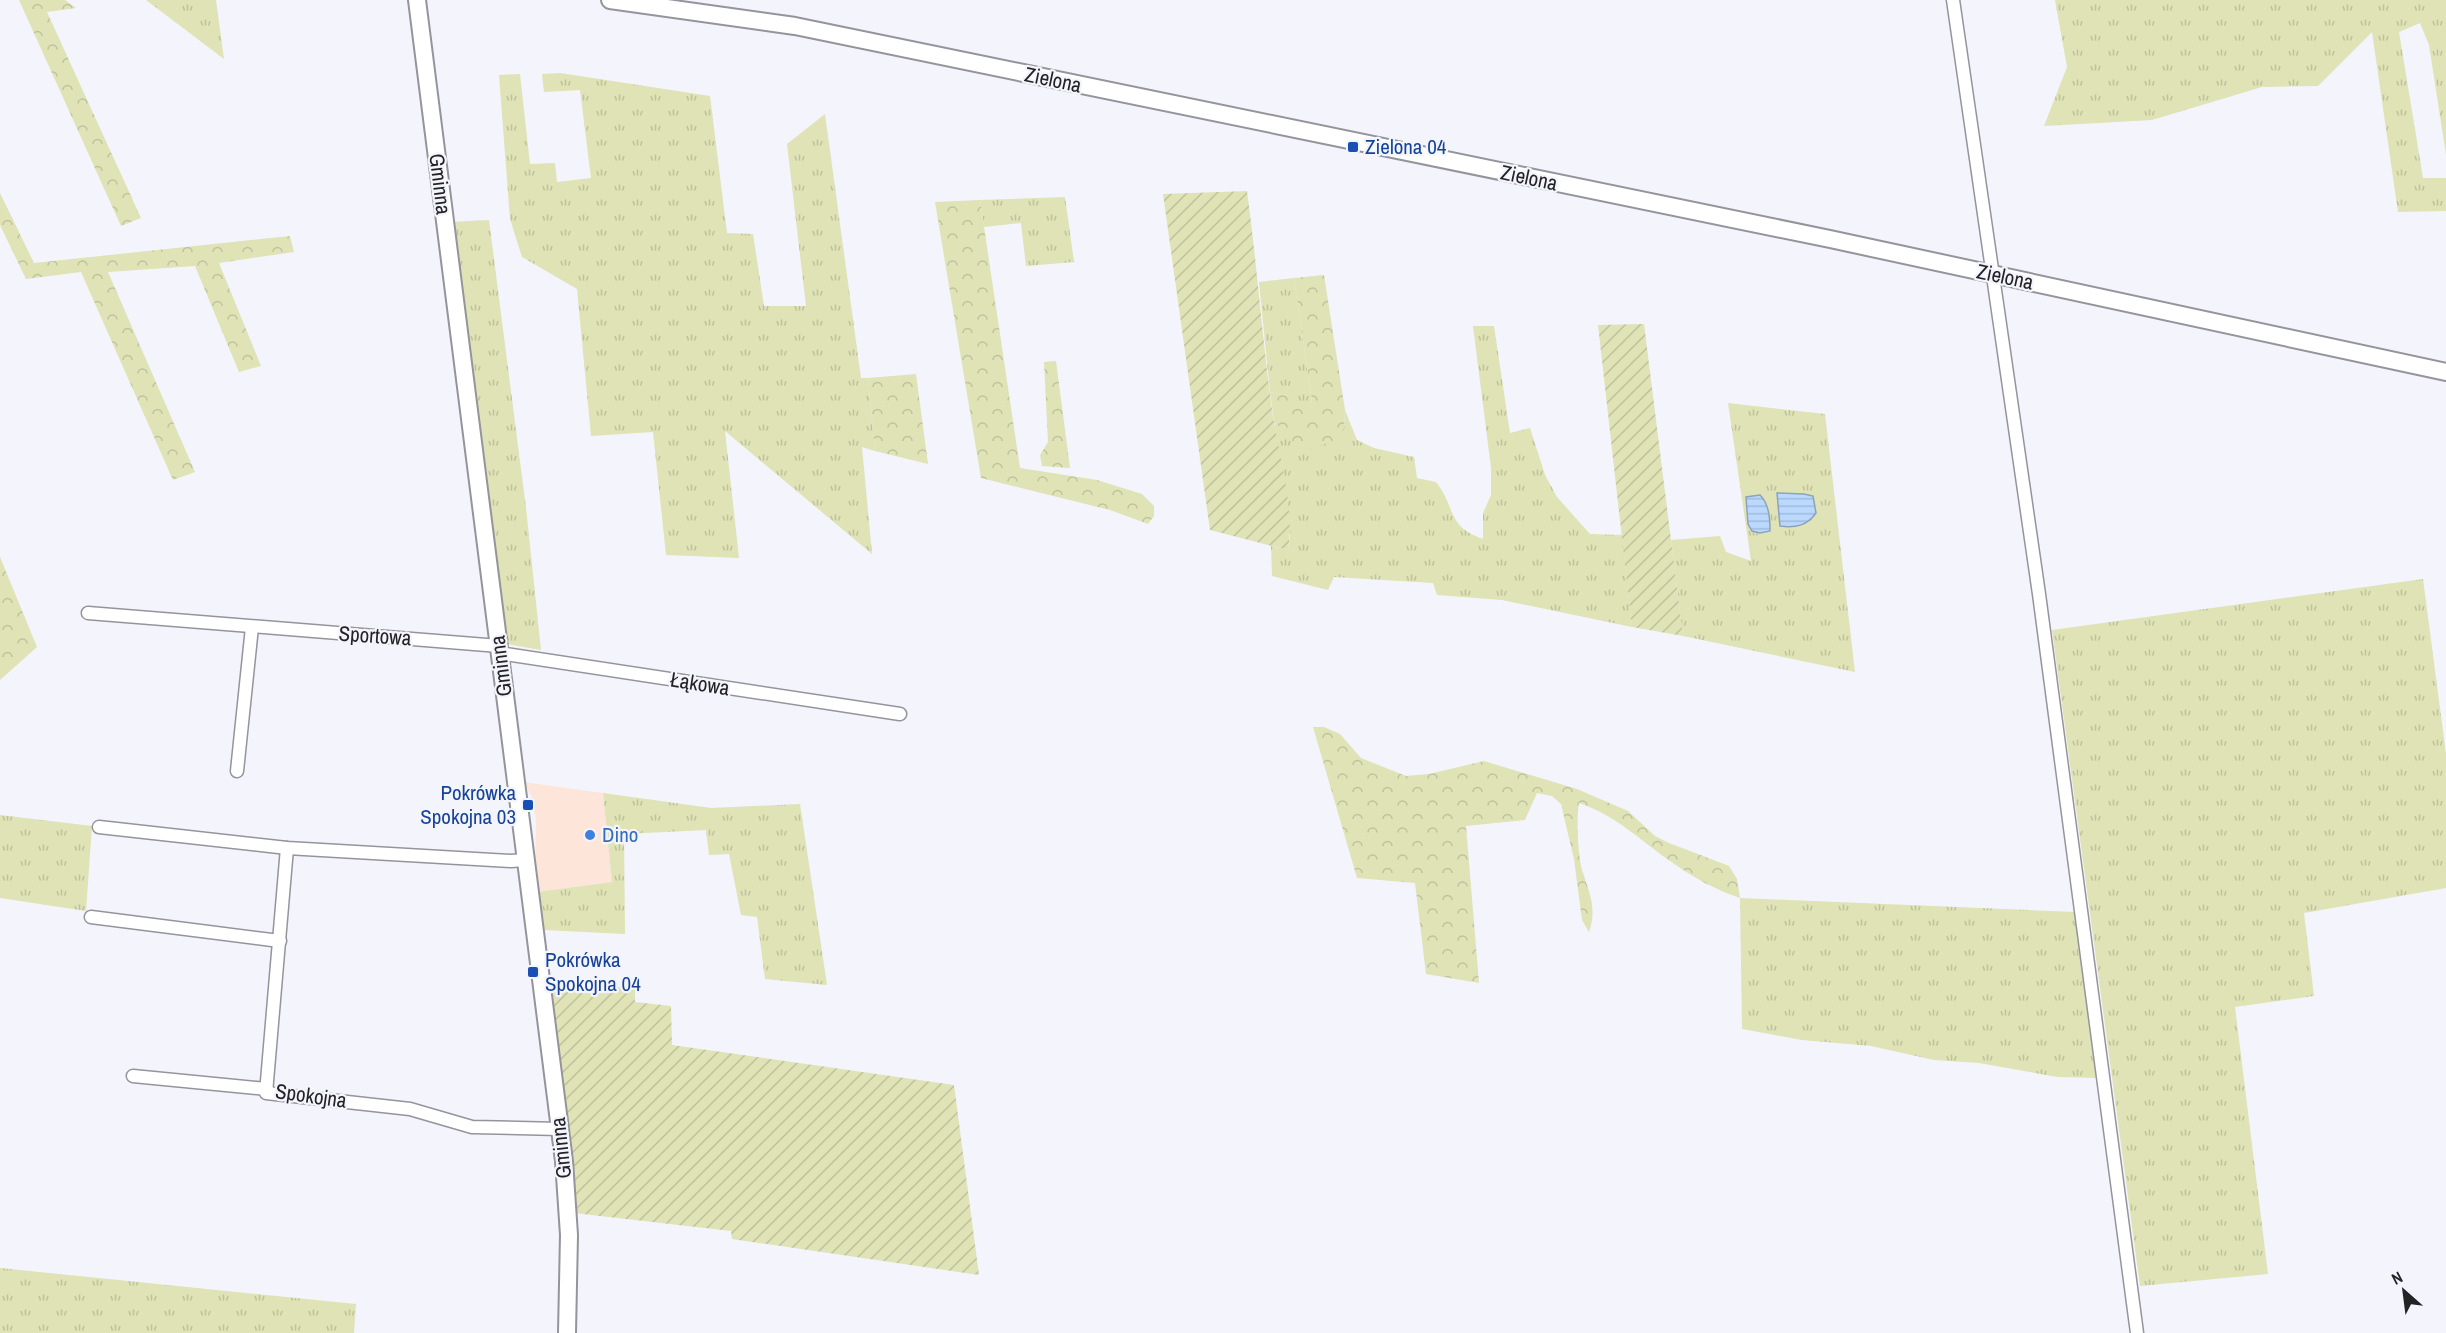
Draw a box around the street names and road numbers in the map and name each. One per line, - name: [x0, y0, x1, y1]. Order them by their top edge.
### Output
- street label: Zielona: [1022, 59, 1085, 100]
- street label: Gminna: [422, 152, 459, 217]
- street label: Zielona: [1498, 157, 1561, 198]
- street label: Zielona: [1974, 256, 2037, 297]
- street label: Sportowa: [338, 618, 413, 653]
- street label: Gminna: [482, 633, 519, 698]
- street label: Łąkowa: [668, 665, 732, 703]
- street label: Spokojna: [273, 1076, 349, 1115]
- street label: Gminna: [543, 1116, 578, 1180]

